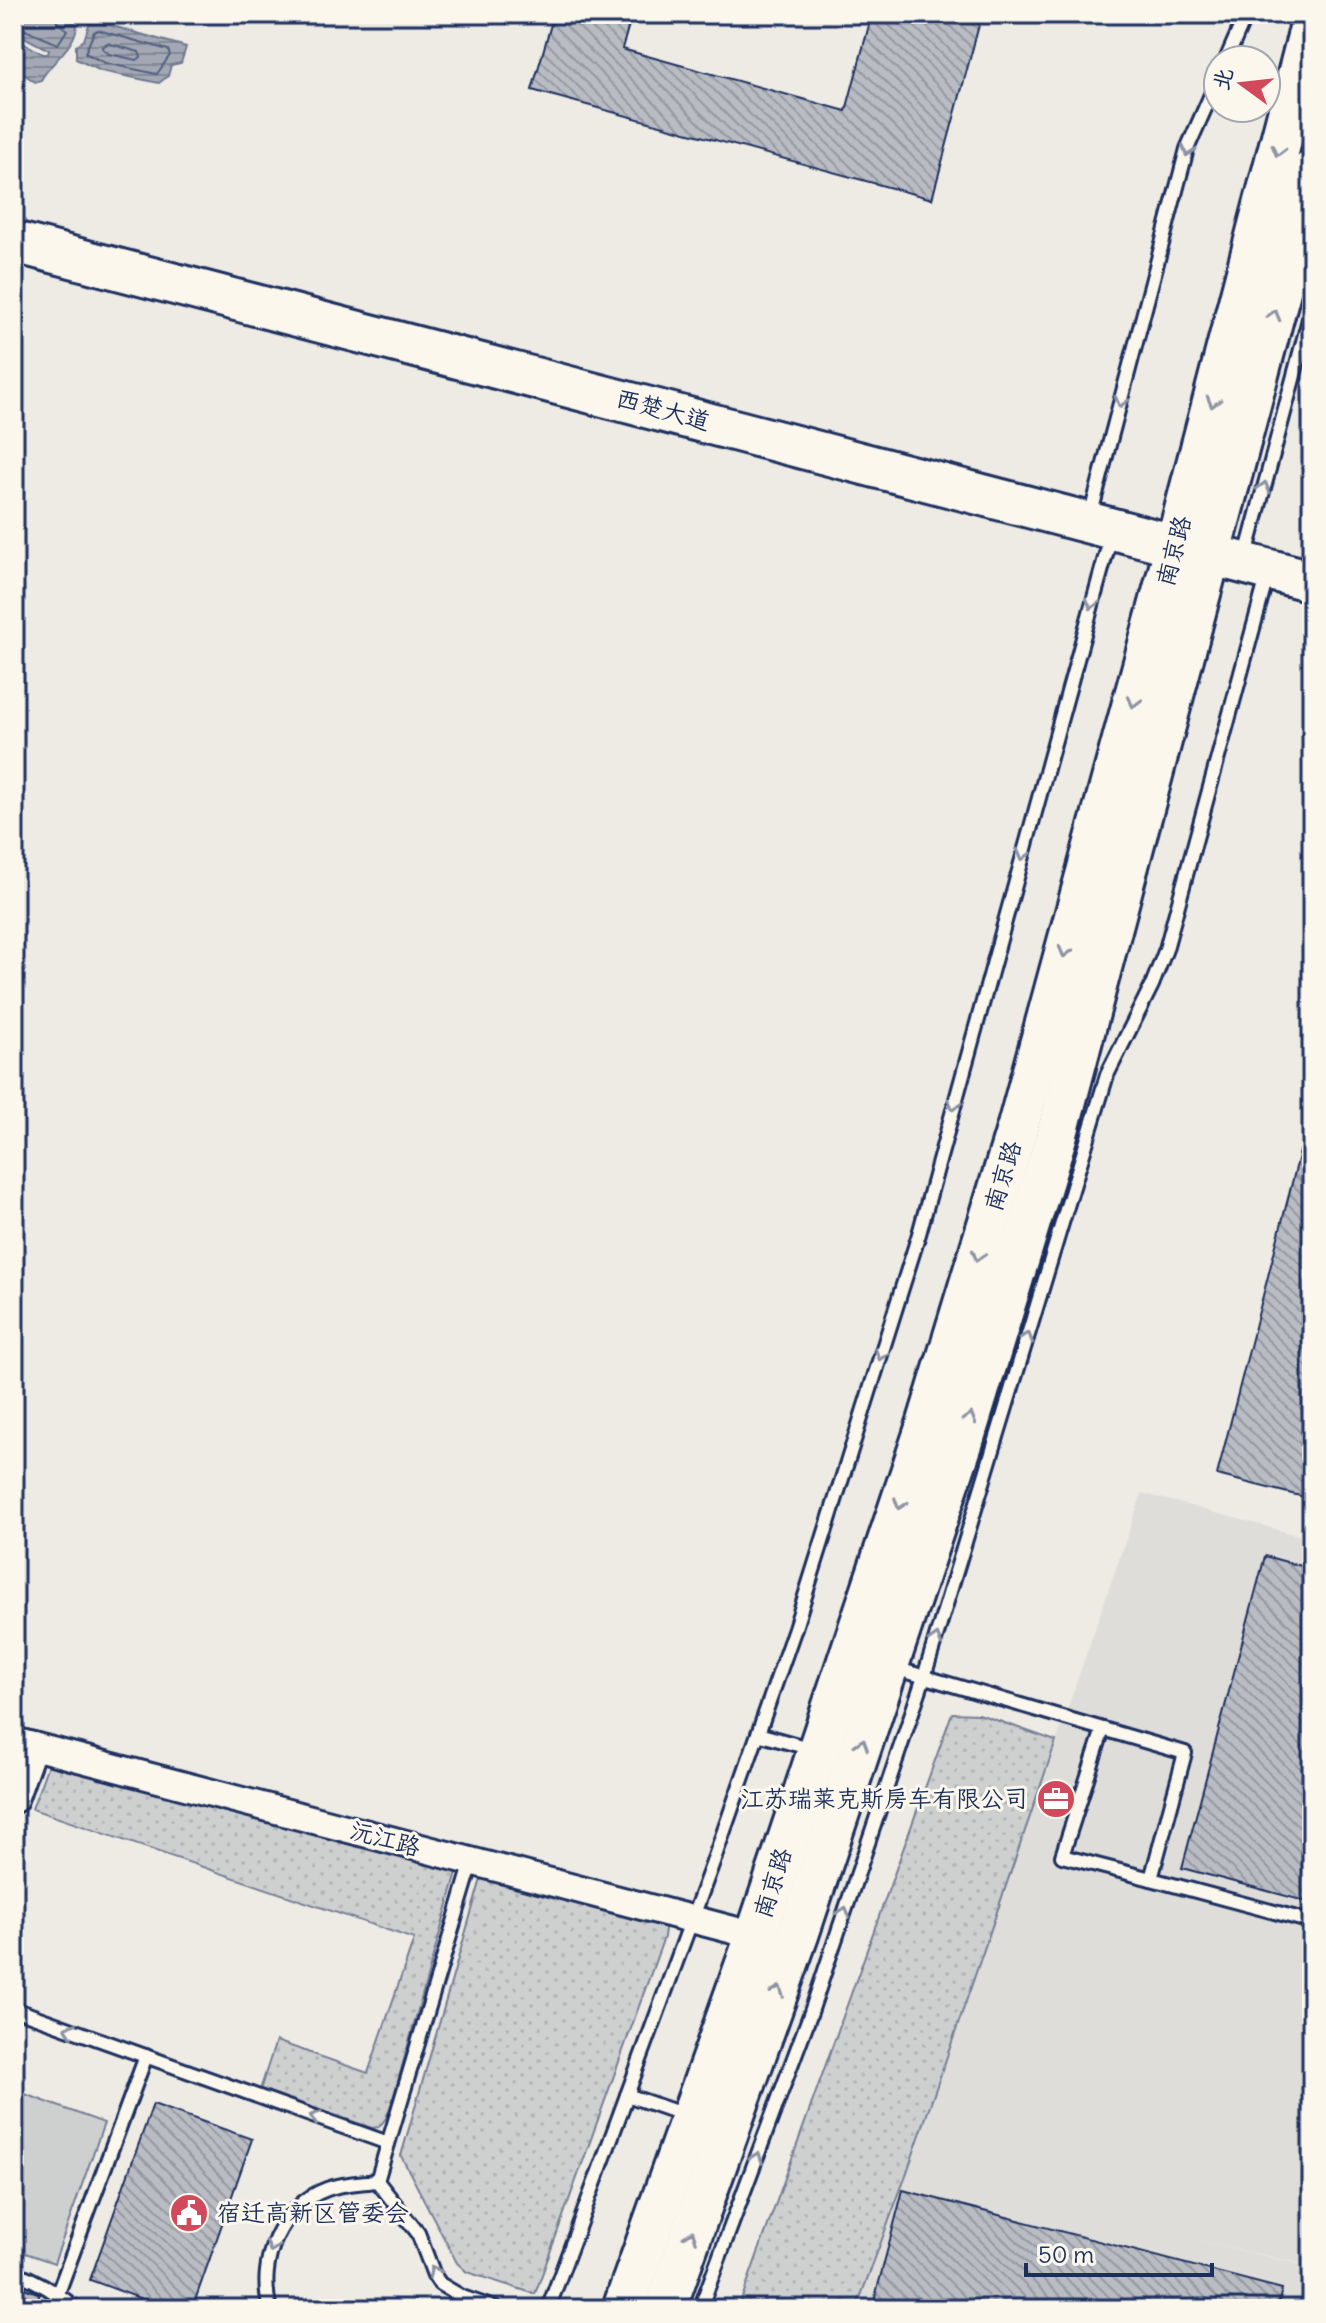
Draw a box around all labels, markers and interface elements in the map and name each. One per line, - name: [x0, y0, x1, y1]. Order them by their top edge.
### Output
- north arrow: [1202, 44, 1282, 124]
- text: 北: [1206, 65, 1239, 93]
- one-way arrow: [1271, 143, 1288, 157]
- one-way arrow: [1181, 144, 1197, 157]
- one-way arrow: [1264, 309, 1281, 323]
- street label: 西楚大道: [613, 382, 714, 436]
- one-way arrow: [1113, 395, 1130, 409]
- one-way arrow: [1206, 395, 1223, 409]
- one-way arrow: [1255, 481, 1271, 495]
- street label: 南京路: [1149, 512, 1197, 589]
- one-way arrow: [1085, 596, 1101, 610]
- one-way arrow: [1126, 694, 1143, 708]
- one-way arrow: [1016, 847, 1032, 861]
- one-way arrow: [1058, 945, 1074, 959]
- one-way arrow: [947, 1098, 964, 1112]
- street label: 南京路: [977, 1137, 1027, 1215]
- one-way arrow: [971, 1249, 987, 1263]
- one-way arrow: [1018, 1331, 1034, 1344]
- one-way arrow: [874, 1347, 890, 1361]
- one-way arrow: [961, 1412, 977, 1425]
- one-way arrow: [894, 1497, 910, 1511]
- one-way arrow: [927, 1633, 943, 1647]
- one-way arrow: [852, 1738, 868, 1752]
- office icon: 江苏瑞莱克斯房车有限公司: [1035, 1778, 1077, 1820]
- place label: 江苏瑞莱克斯房车有限公司: [740, 1783, 1028, 1813]
- street label: 沅江路: [347, 1814, 424, 1862]
- street label: 南京路: [747, 1844, 797, 1922]
- one-way arrow: [835, 1906, 851, 1920]
- one-way arrow: [769, 1984, 785, 1998]
- one-way arrow: [64, 2022, 78, 2039]
- one-way arrow: [309, 2110, 323, 2126]
- one-way arrow: [747, 2151, 764, 2165]
- public building icon: 宿迁高新区管委会: [168, 2192, 210, 2234]
- place label: 宿迁高新区管委会: [217, 2197, 409, 2227]
- scale bar: [1026, 2227, 1212, 2277]
- one-way arrow: [681, 2229, 698, 2243]
- one-way arrow: [266, 2239, 282, 2253]
- text: 50 m: [1038, 2239, 1094, 2269]
- one-way arrow: [427, 2264, 443, 2279]

